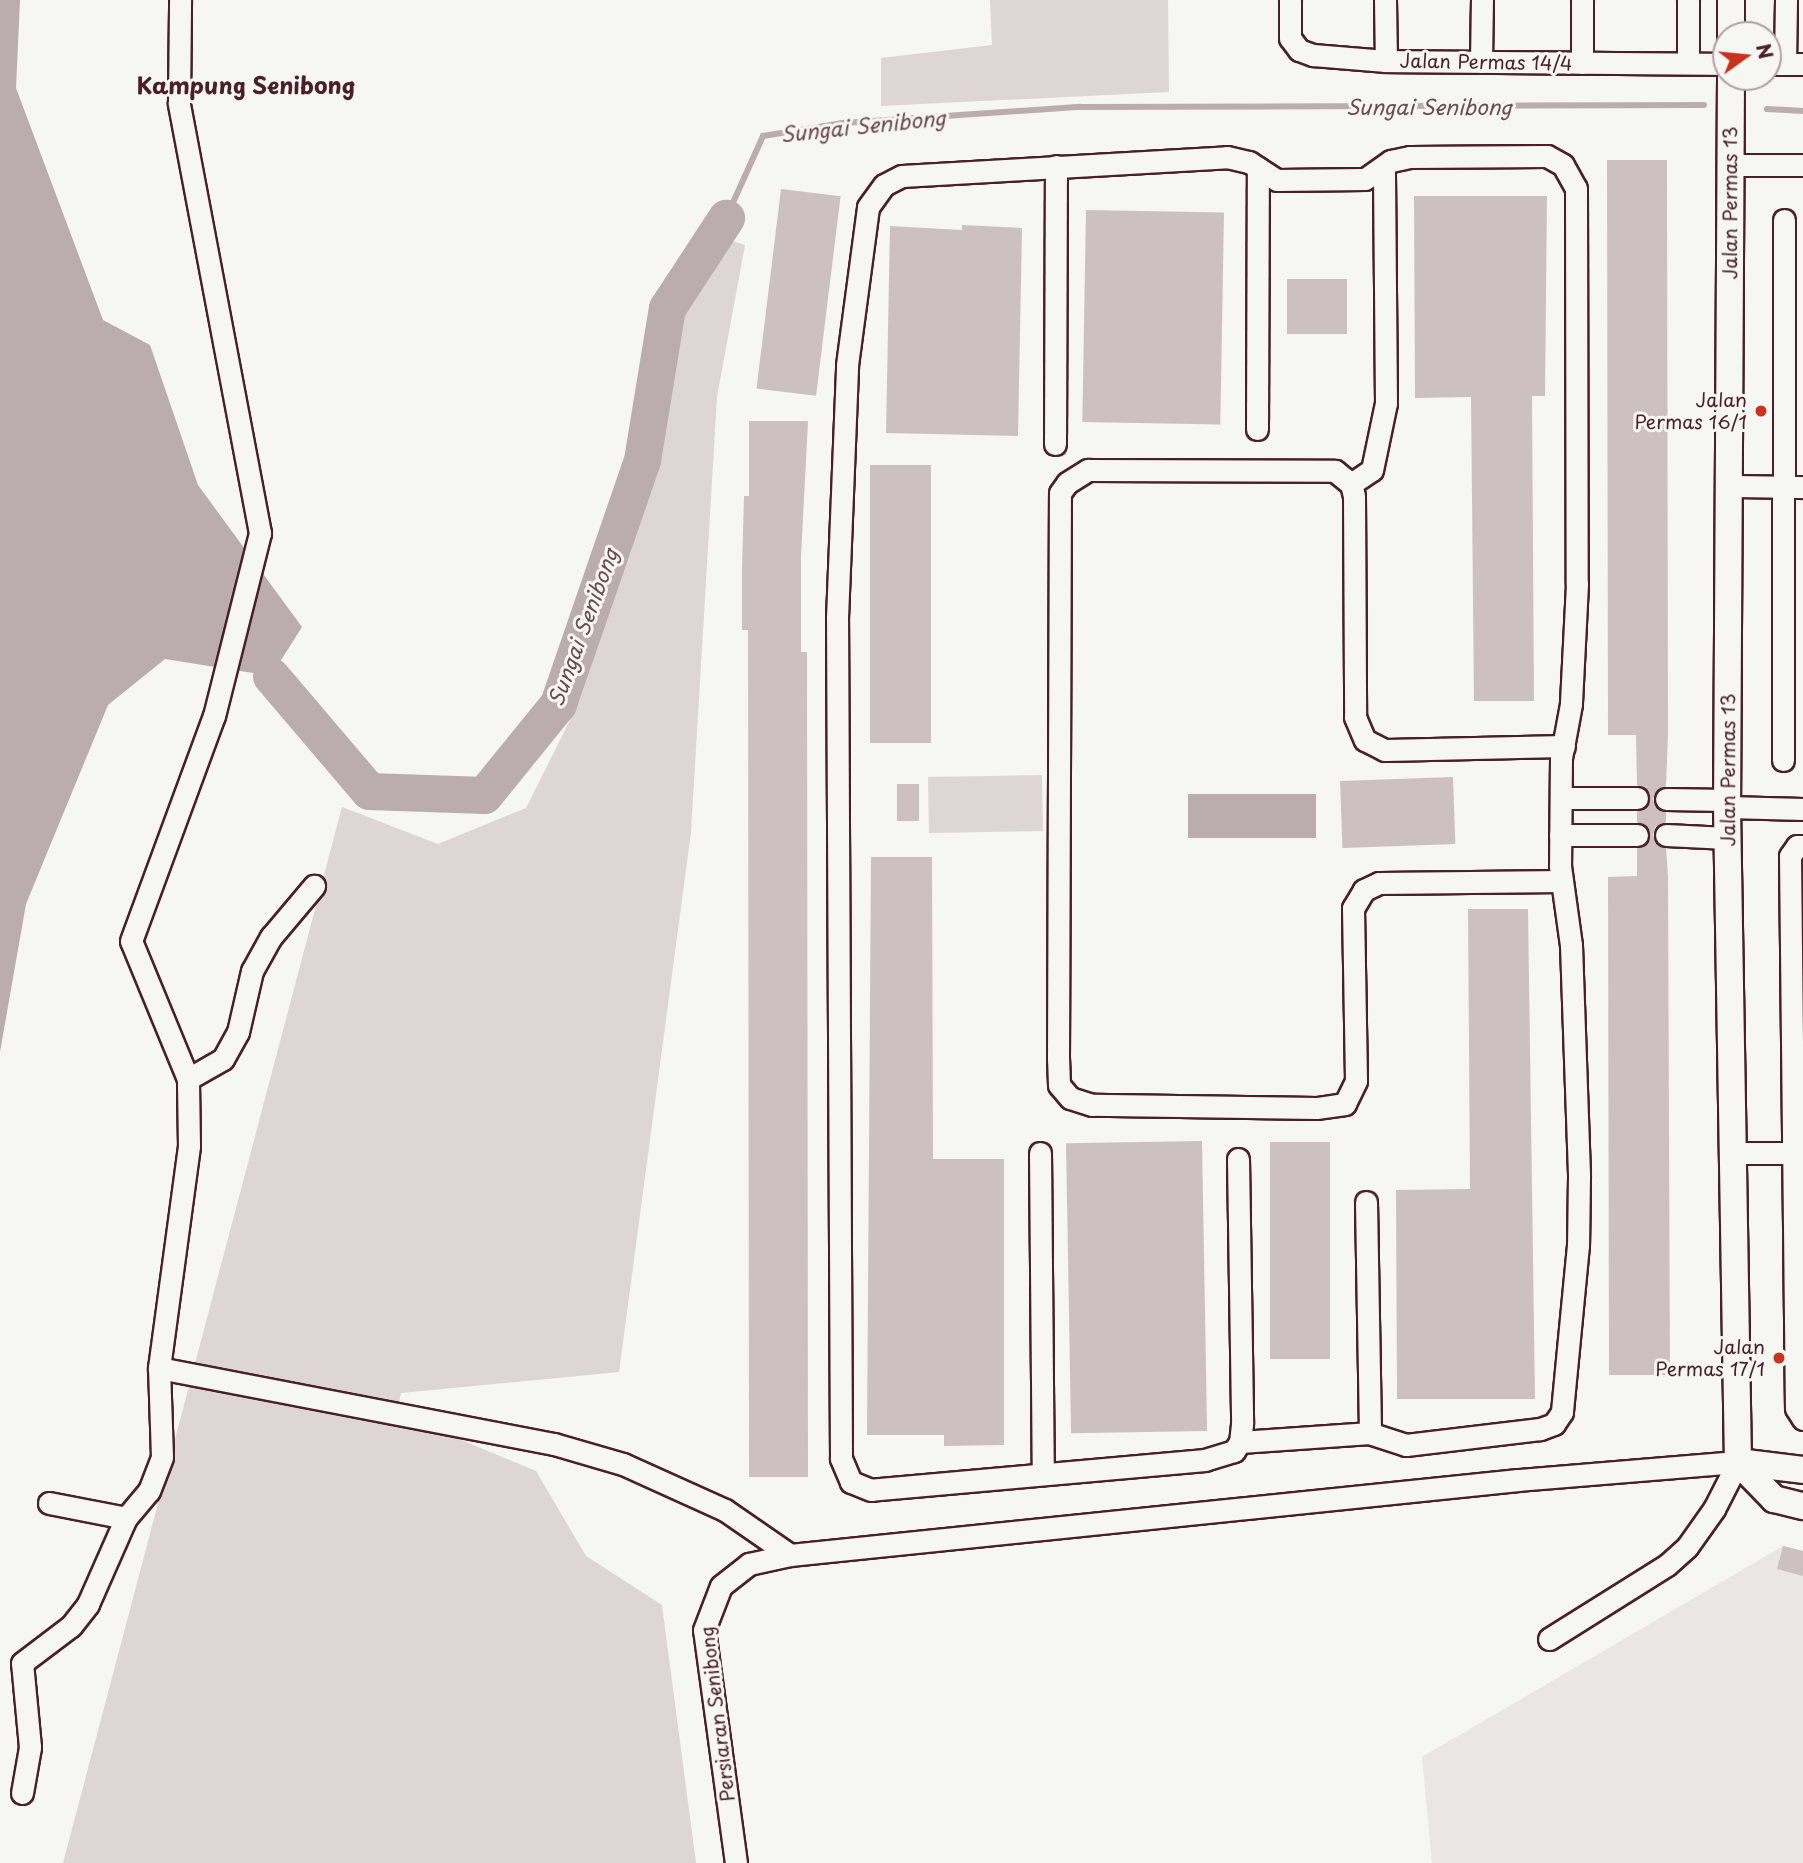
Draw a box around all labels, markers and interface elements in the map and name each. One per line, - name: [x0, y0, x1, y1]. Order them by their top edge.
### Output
- north arrow: [1712, 21, 1782, 91]
- text: N: [1750, 40, 1781, 62]
- street label: Jalan Permas 14/4: [1399, 49, 1573, 75]
- district label: Kampung Senibong: [136, 71, 356, 99]
- water label: Sungai Senibong: [1346, 93, 1512, 119]
- water label: Sungai Senibong: [779, 104, 947, 146]
- street label: Jalan Permas 13: [1719, 126, 1741, 280]
- place label: Jalan Permas 16/1: [1634, 389, 1747, 433]
- marker: Jalan Permas 16/1: [1753, 403, 1769, 419]
- water label: Sungai Senibong: [542, 544, 622, 710]
- street label: Jalan Permas 13: [1717, 693, 1739, 847]
- place label: Jalan Permas 17/1: [1655, 1336, 1765, 1380]
- marker: Jalan Permas 17/1: [1771, 1350, 1787, 1366]
- street label: Persiaran Senibong: [695, 1625, 739, 1803]

